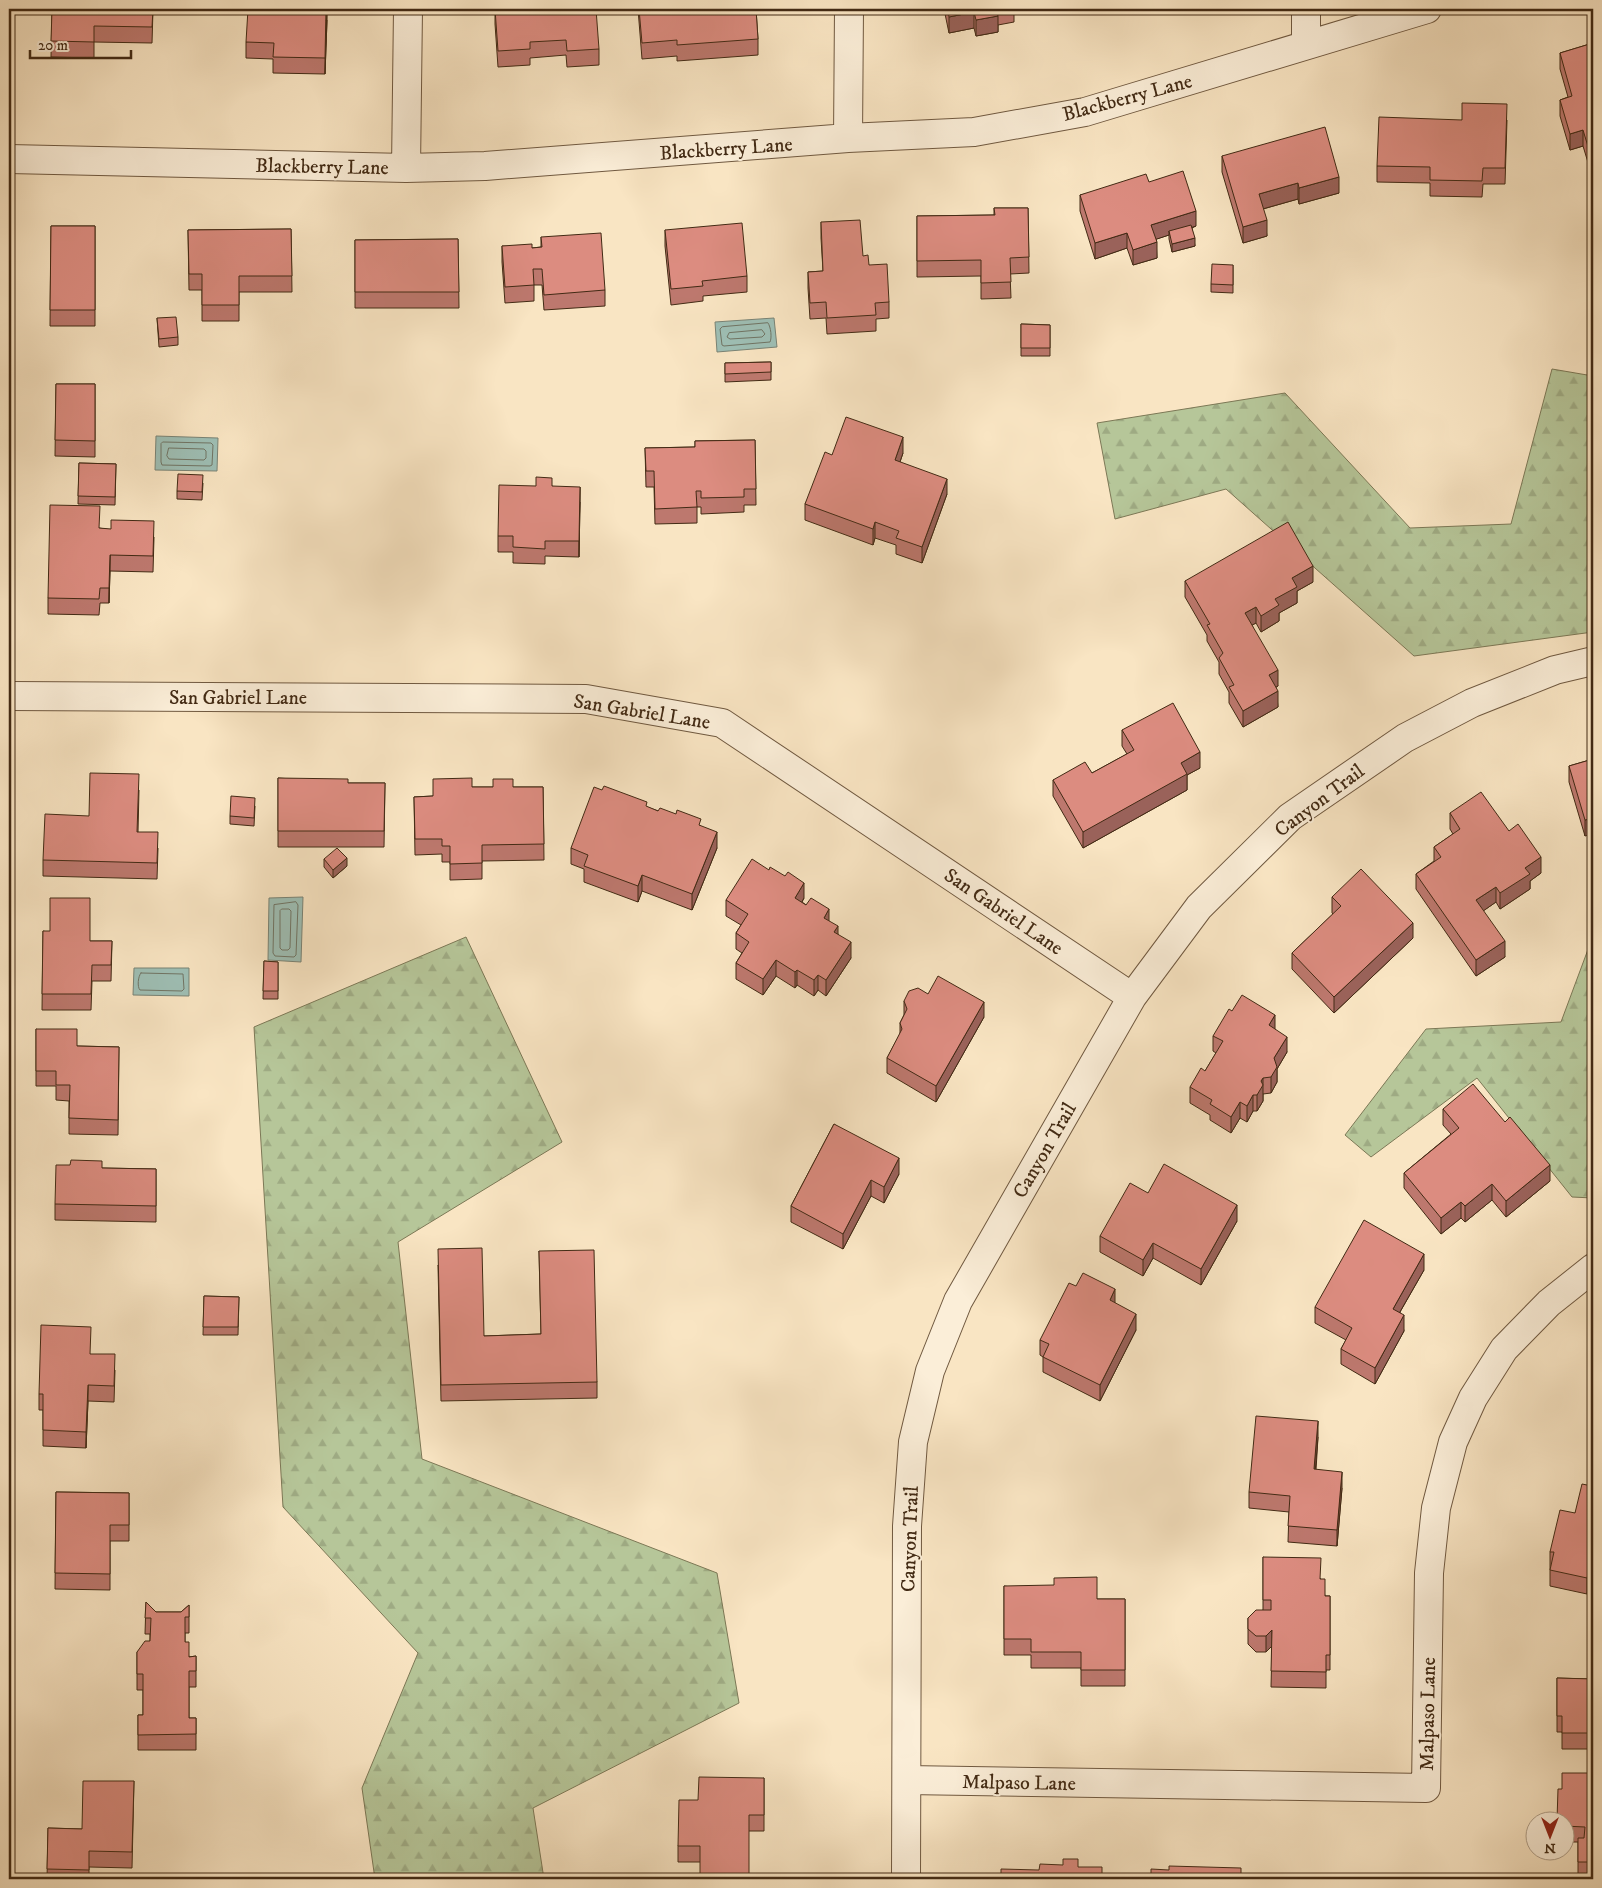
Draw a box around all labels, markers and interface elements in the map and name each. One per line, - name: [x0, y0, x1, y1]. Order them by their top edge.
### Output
- scale bar: [30, 28, 131, 60]
- text: 20 m: [38, 36, 68, 55]
- street label: Blackberry Lane: [1060, 69, 1195, 128]
- street label: Blackberry Lane: [659, 132, 794, 167]
- street label: Blackberry Lane: [255, 154, 389, 181]
- street label: San Gabriel Lane: [169, 686, 307, 711]
- street label: San Gabriel Lane: [572, 689, 712, 736]
- street label: Canyon Trail: [1270, 759, 1370, 843]
- street label: San Gabriel Lane: [939, 863, 1067, 961]
- street label: Canyon Trail: [1008, 1099, 1083, 1203]
- street label: Canyon Trail: [896, 1486, 925, 1593]
- street label: Malpaso Lane: [1415, 1657, 1442, 1771]
- street label: Malpaso Lane: [962, 1770, 1076, 1797]
- north arrow: [1524, 1810, 1574, 1860]
- text: N: [1544, 1839, 1556, 1857]

